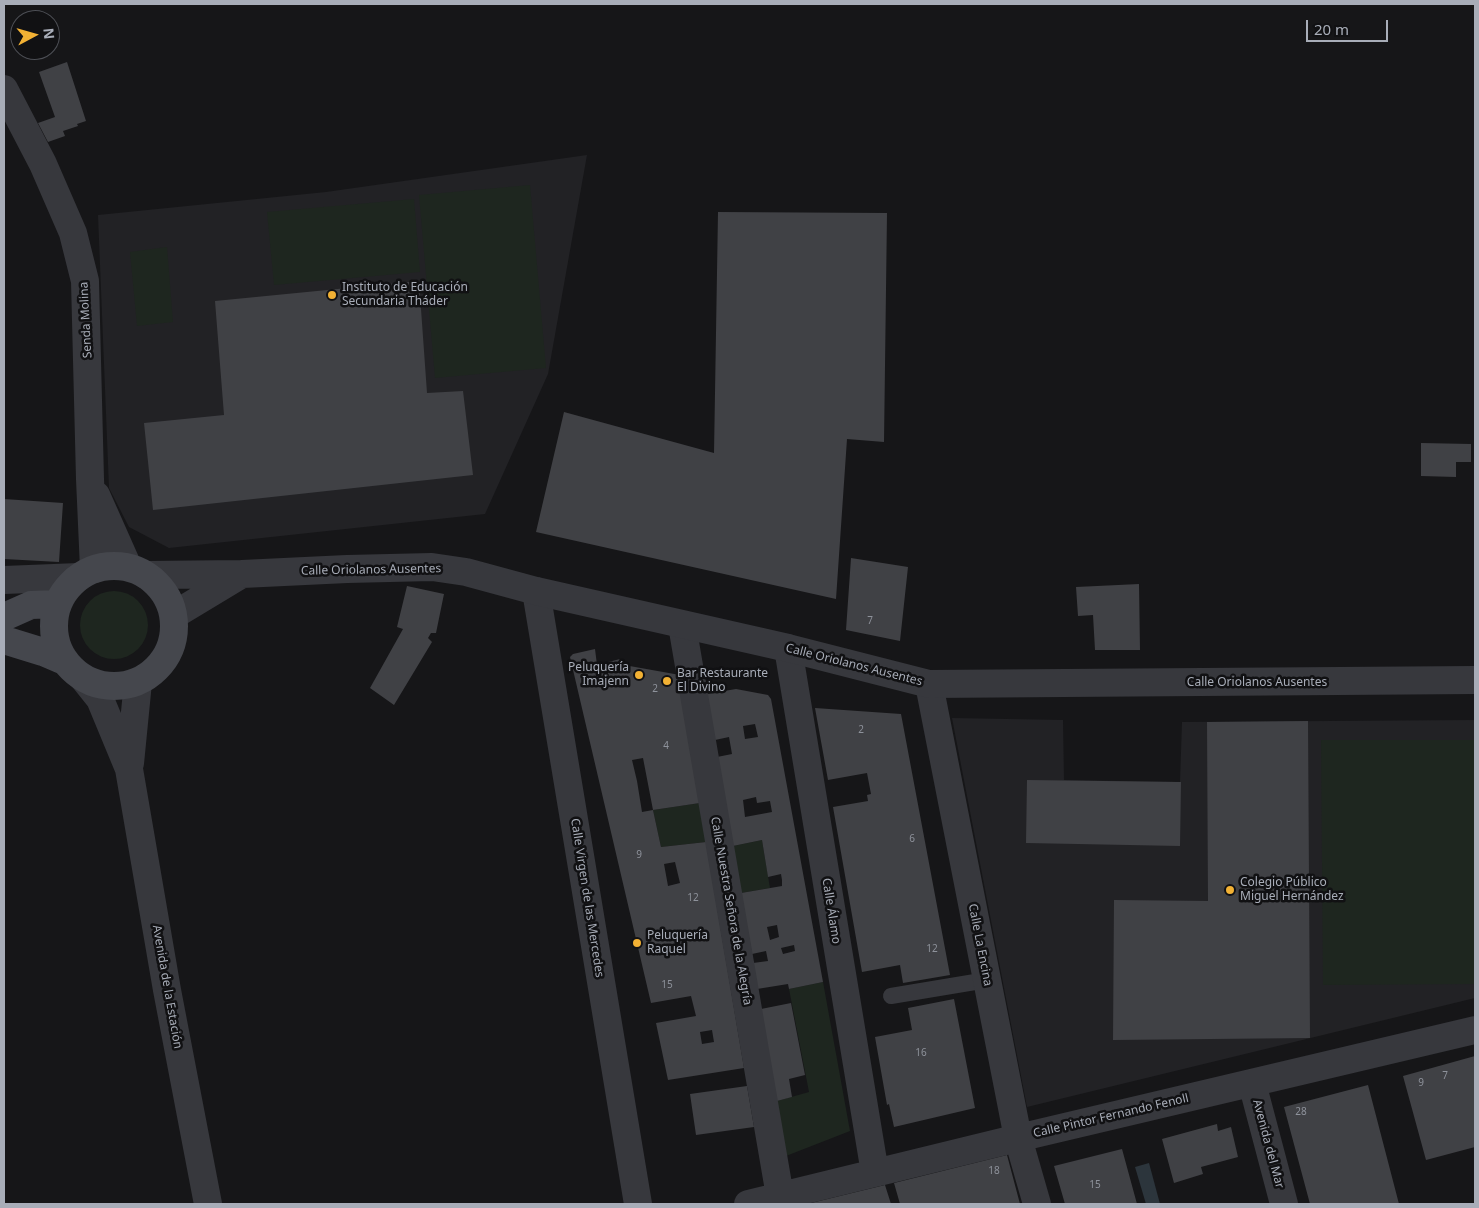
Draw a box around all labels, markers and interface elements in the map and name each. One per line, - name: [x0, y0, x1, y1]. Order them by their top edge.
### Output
- north arrow: [10, 10, 60, 60]
- scale bar: [1309, 10, 1392, 42]
- text: 20 m: [1314, 19, 1349, 39]
- text: N: [39, 27, 59, 40]
- street label: Senda Molina: [77, 281, 95, 359]
- place label: Instituto de Educación Secundaria Tháder: [342, 281, 468, 309]
- marker: Instituto de Educación Secundaria Tháder: [326, 289, 338, 301]
- street label: Calle Oriolanos Ausentes: [301, 562, 441, 578]
- house number: 7: [867, 615, 873, 627]
- street label: Calle Oriolanos Ausentes: [784, 641, 924, 689]
- place label: Peluquería Imajenn: [568, 661, 629, 689]
- place label: Bar Restaurante El Divino: [677, 667, 768, 695]
- marker: Peluquería Imajenn: [633, 669, 645, 681]
- marker: Bar Restaurante El Divino: [661, 675, 673, 687]
- street label: Calle Oriolanos Ausentes: [1187, 676, 1327, 690]
- house number: 2: [652, 683, 658, 695]
- house number: 2: [858, 724, 864, 736]
- house number: 4: [663, 740, 669, 752]
- street label: Calle Nuestra Señora de la Alegría: [707, 816, 755, 1006]
- street label: Calle Virgen de las Mercedes: [567, 817, 607, 979]
- house number: 6: [909, 833, 915, 845]
- house number: 9: [636, 849, 642, 861]
- place label: Colegio Público Miguel Hernández: [1240, 876, 1344, 904]
- street label: Calle Álamo: [819, 877, 843, 945]
- marker: Colegio Público Miguel Hernández: [1224, 884, 1236, 896]
- house number: 12: [687, 892, 699, 904]
- street label: Calle La Encina: [965, 903, 995, 987]
- street label: Avenida de la Estación: [149, 924, 185, 1050]
- place label: Peluquería Raquel: [647, 929, 708, 957]
- marker: Peluquería Raquel: [631, 937, 643, 949]
- house number: 12: [926, 943, 938, 955]
- house number: 15: [661, 979, 673, 991]
- house number: 16: [915, 1047, 927, 1059]
- house number: 7: [1442, 1070, 1448, 1082]
- house number: 9: [1418, 1077, 1424, 1089]
- street label: Calle Pintor Fernando Fenoll: [1032, 1091, 1190, 1141]
- street label: Avenida del Mar: [1249, 1098, 1287, 1190]
- house number: 28: [1295, 1106, 1307, 1118]
- house number: 18: [988, 1165, 1000, 1177]
- house number: 15: [1089, 1179, 1101, 1191]

